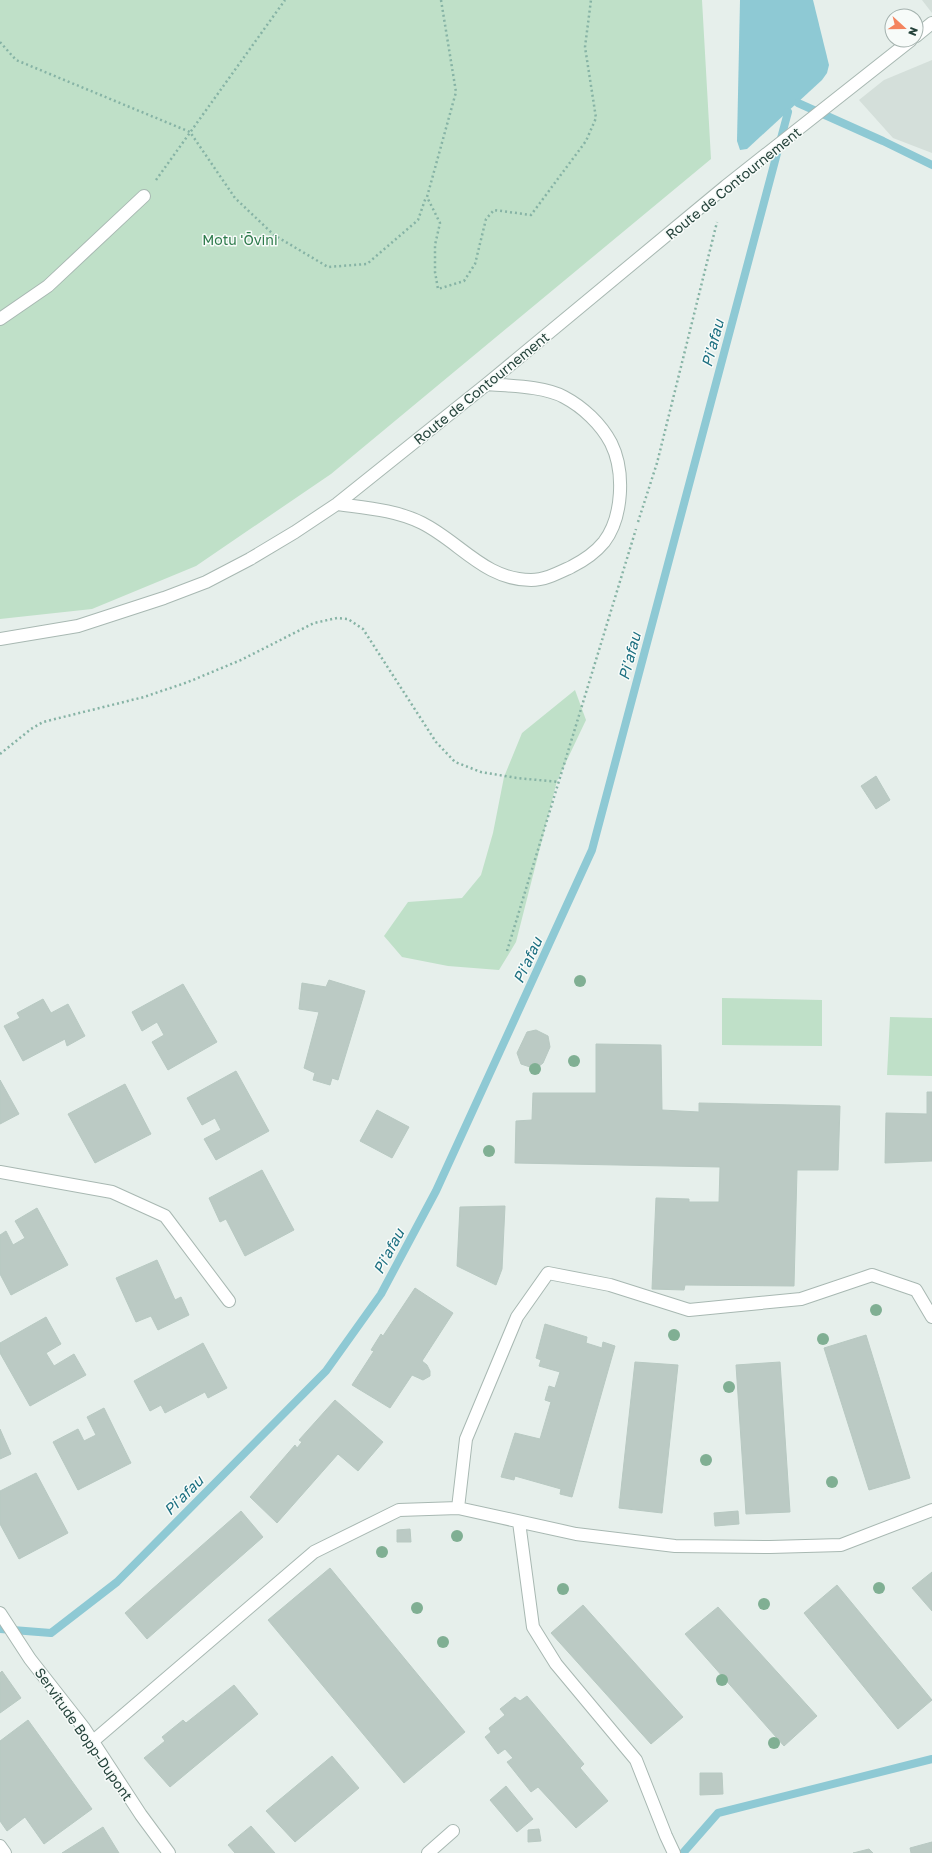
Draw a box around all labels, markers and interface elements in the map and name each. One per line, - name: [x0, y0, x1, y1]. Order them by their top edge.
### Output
- north arrow: [884, 8, 924, 48]
- text: N: [906, 26, 921, 38]
- street label: Route de Contournement: [662, 123, 804, 243]
- park label: Motu 'Ōvini: [202, 231, 278, 248]
- water label: Pi'afau: [697, 316, 727, 369]
- street label: Route de Contournement: [410, 328, 552, 448]
- water label: Pi'afau: [614, 629, 644, 682]
- water label: Pi'afau: [509, 933, 546, 986]
- water label: Pi'afau: [369, 1225, 408, 1277]
- water label: Pi'afau: [160, 1471, 207, 1518]
- street label: Servitude Bopp-Dupont: [32, 1664, 136, 1804]

